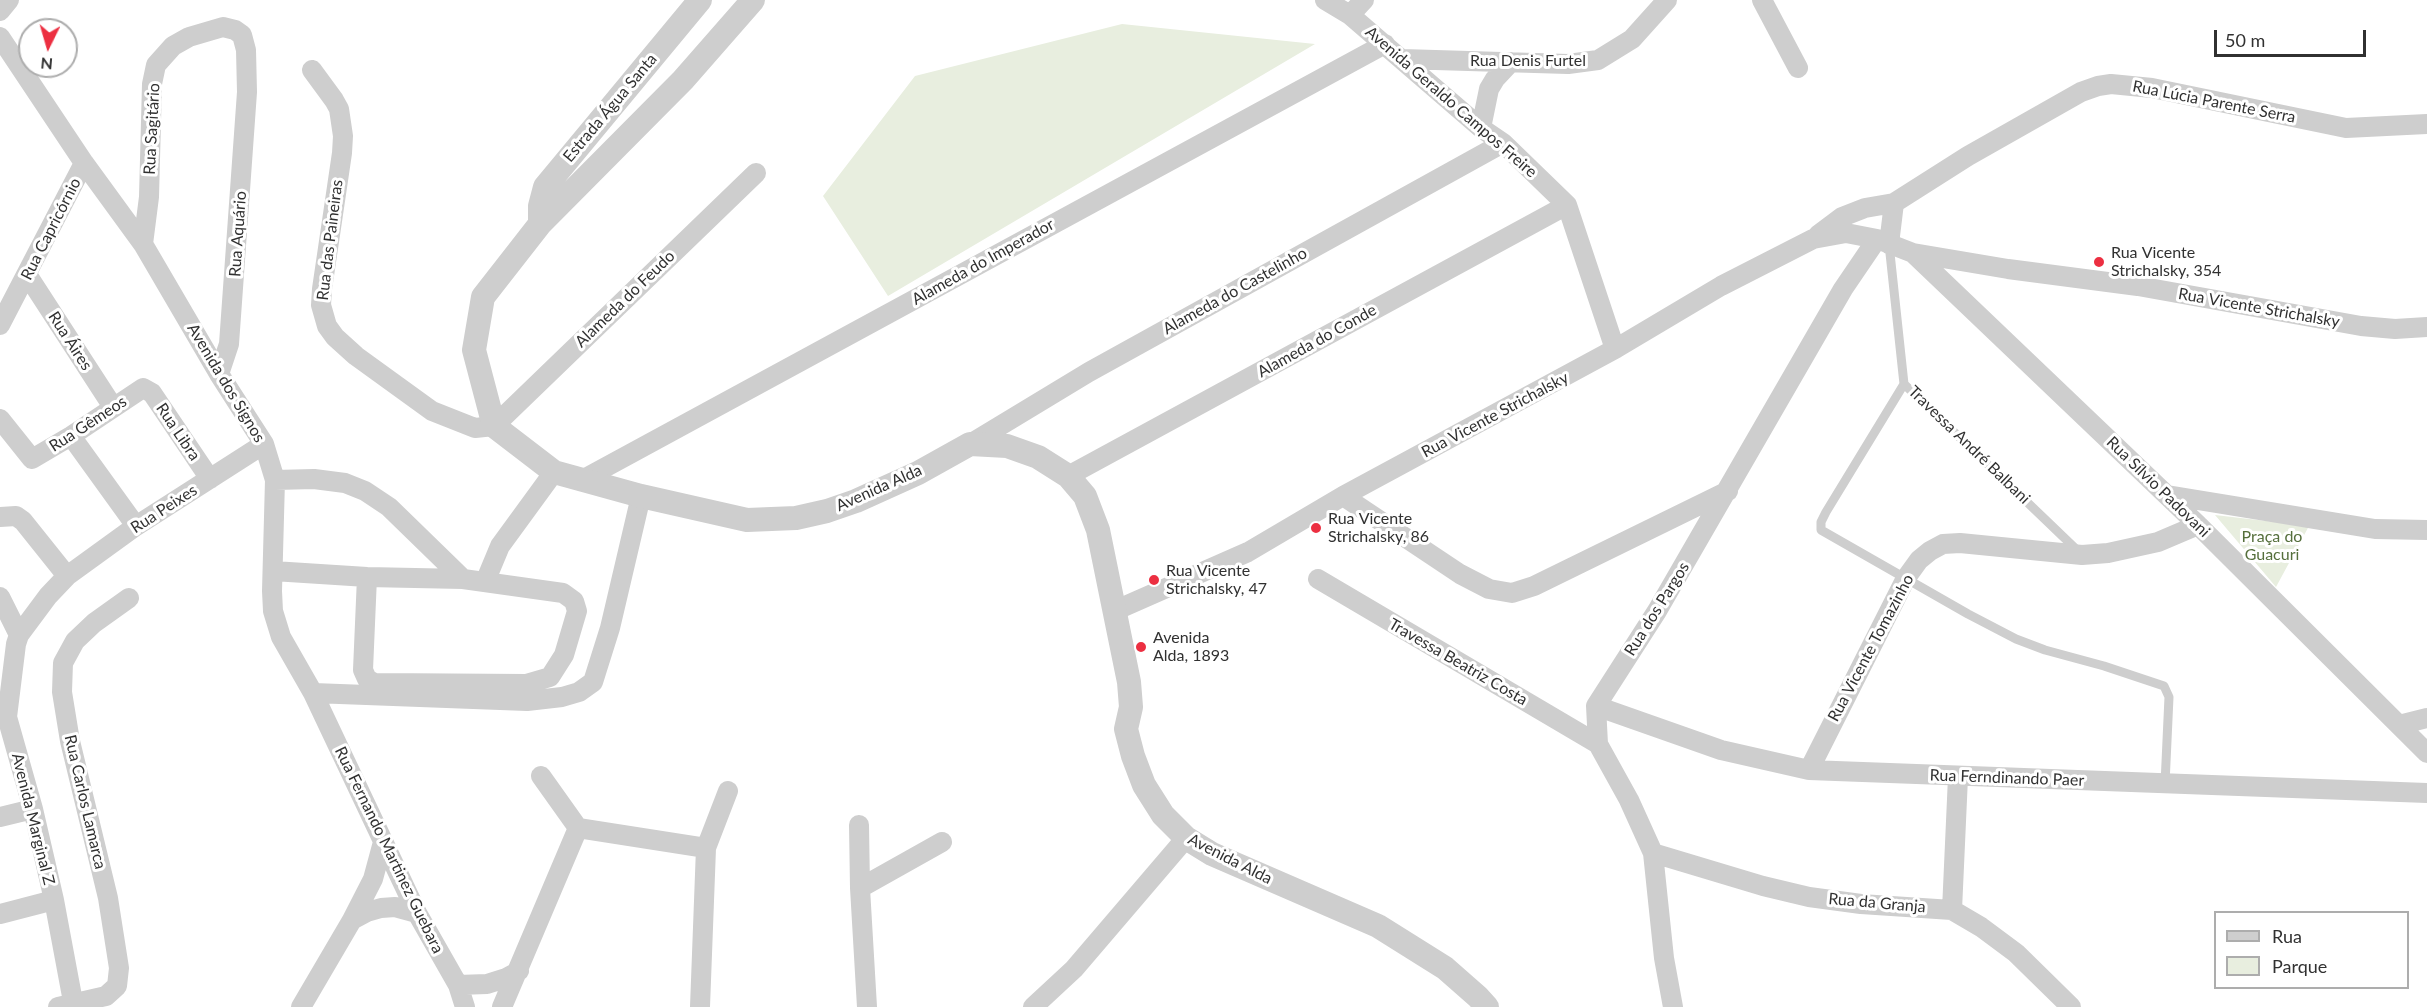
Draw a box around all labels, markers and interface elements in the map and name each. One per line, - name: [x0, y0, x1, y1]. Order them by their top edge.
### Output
- north arrow: [18, 18, 78, 78]
- scale bar: [2217, 18, 2368, 56]
- street label: Avenida Geraldo Campos Freire: [1361, 22, 1541, 182]
- text: 50 m: [2225, 29, 2265, 51]
- street label: Estrada Água Santa: [559, 50, 661, 166]
- street label: Rua Denis Furtel: [1470, 51, 1586, 71]
- text: N: [40, 54, 54, 74]
- street label: Rua Lúcia Parente Serra: [2131, 77, 2297, 127]
- street label: Rua Sagitário: [140, 83, 164, 175]
- street label: Rua Capricórnio: [17, 175, 85, 283]
- street label: Rua das Paineiras: [313, 179, 347, 301]
- street label: Rua Aquário: [225, 190, 251, 278]
- street label: Alameda do Imperador: [909, 215, 1057, 309]
- street label: Alameda do Castelinho: [1160, 243, 1310, 339]
- place label: Rua Vicente Strichalsky, 354: [2111, 243, 2221, 281]
- street label: Alameda do Feudo: [571, 247, 679, 351]
- marker: Rua Vicente Strichalsky, 354: [2092, 255, 2106, 269]
- street label: Rua Vicente Strichalsky: [2177, 284, 2341, 332]
- street label: Alameda do Conde: [1254, 300, 1380, 382]
- street label: Rua Áires: [44, 308, 96, 374]
- street label: Avenida dos Signos: [183, 320, 269, 446]
- street label: Rua Vicente Strichalsky: [1418, 368, 1572, 462]
- street label: Travessa André Balbani: [1904, 382, 2034, 508]
- street label: Rua Gêmeos: [46, 392, 130, 456]
- street label: Rua Libra: [152, 400, 204, 464]
- street label: Rua Sílvio Padovani: [2102, 433, 2214, 541]
- street label: Avenida Alda: [833, 461, 925, 515]
- street label: Rua Peixes: [127, 480, 201, 538]
- place label: Rua Vicente Strichalsky, 86: [1328, 509, 1429, 547]
- marker: Rua Vicente Strichalsky, 86: [1309, 521, 1323, 535]
- park label: Praça do Guacuri: [2242, 527, 2302, 565]
- street label: Rua dos Pargos: [1621, 559, 1693, 659]
- place label: Rua Vicente Strichalsky, 47: [1166, 561, 1267, 599]
- street label: Rua Vicente Tomazinho: [1824, 571, 1918, 725]
- marker: Rua Vicente Strichalsky, 47: [1147, 573, 1161, 587]
- street label: Travessa Beatriz Costa: [1385, 614, 1531, 710]
- place label: Avenida Alda, 1893: [1153, 628, 1229, 666]
- marker: Avenida Alda, 1893: [1134, 640, 1148, 654]
- street label: Rua Carlos Lamarca: [60, 733, 110, 871]
- street label: Rua Fernando Martinez Guebara: [330, 743, 448, 957]
- street label: Avenida Marginal Z: [7, 751, 59, 887]
- street label: Rua Ferndinando Paer: [1929, 766, 2085, 790]
- street label: Avenida Alda: [1185, 830, 1275, 888]
- street label: Rua da Granja: [1828, 889, 1926, 917]
- legend: [2214, 911, 2409, 989]
- text: Rua: [2272, 925, 2302, 947]
- text: Parque: [2272, 955, 2327, 977]

